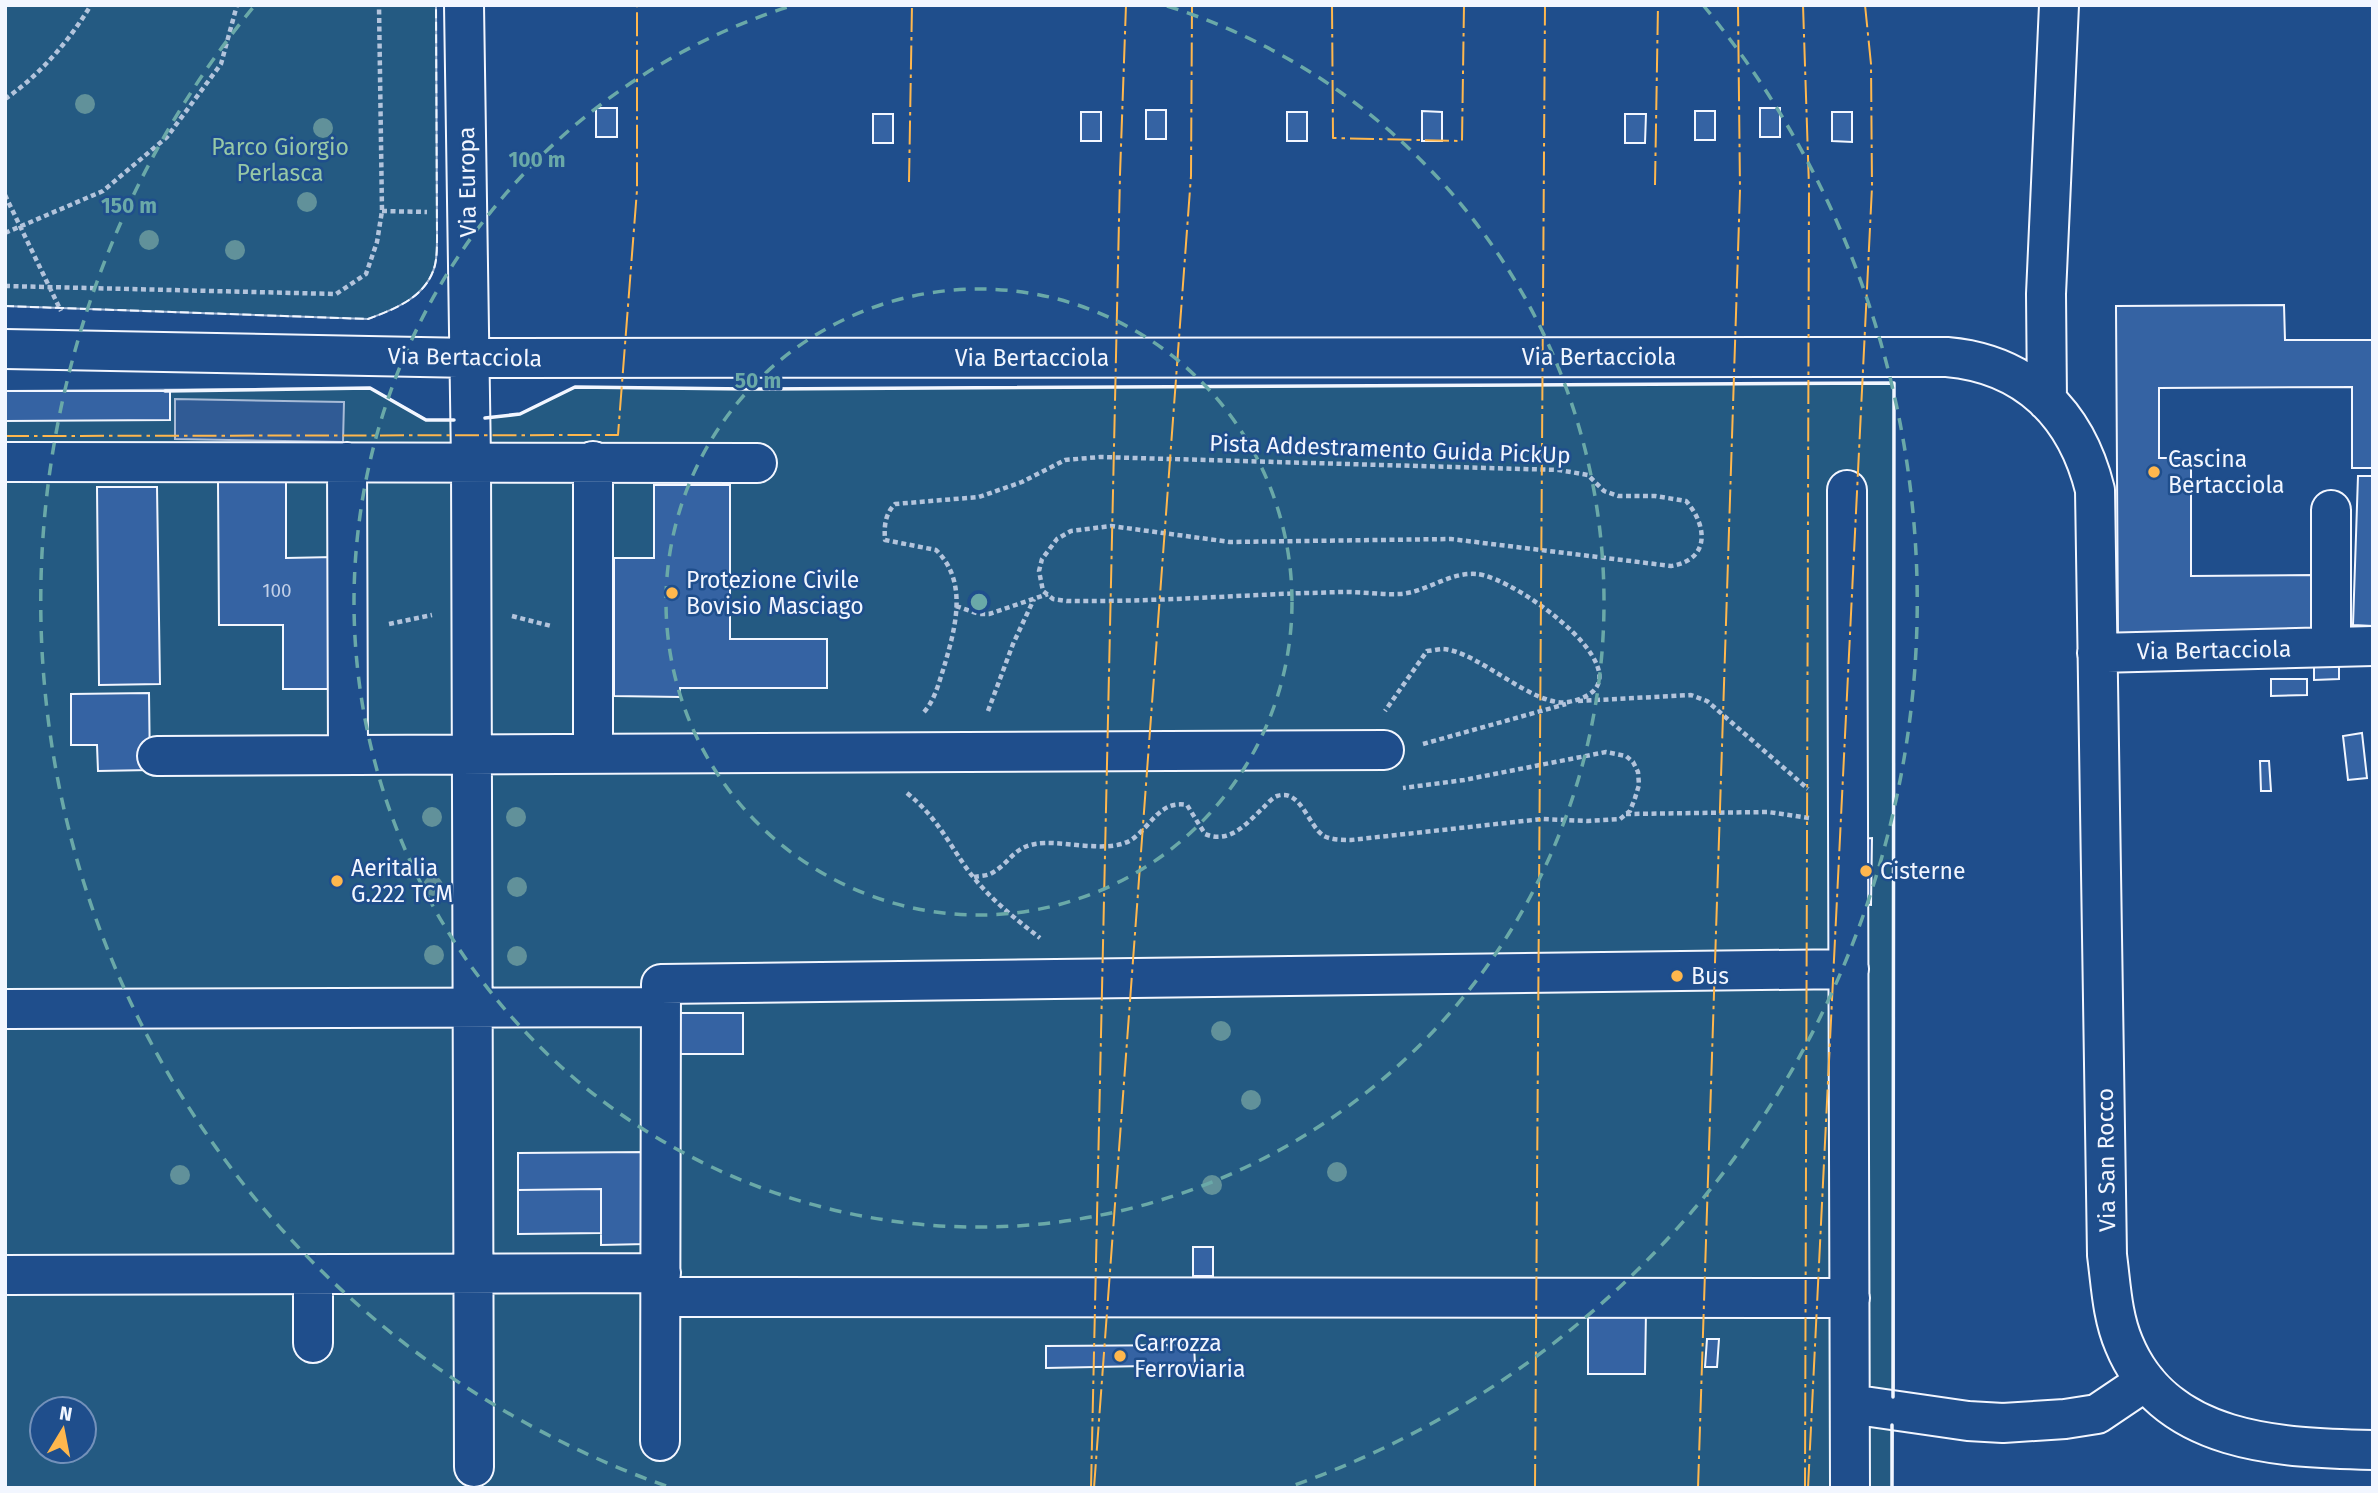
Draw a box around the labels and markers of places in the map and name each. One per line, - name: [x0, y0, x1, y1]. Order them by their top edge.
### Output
- place label: Cascina Bertacciola: [2168, 445, 2285, 499]
- marker: Cascina Bertacciola: [2146, 464, 2162, 480]
- place label: Protezione Civile Bovisio Masciago: [686, 566, 864, 620]
- marker: Protezione Civile Bovisio Masciago: [664, 585, 680, 601]
- centre of rings: [967, 590, 991, 614]
- place label: Aeritalia G.222 TCM: [351, 854, 453, 908]
- place label: Cisterne: [1880, 857, 1966, 885]
- marker: Cisterne: [1858, 863, 1874, 879]
- marker: Aeritalia G.222 TCM: [329, 873, 345, 889]
- place label: Bus: [1691, 962, 1729, 990]
- marker: Bus: [1669, 968, 1685, 984]
- place label: Carrozza Ferroviaria: [1134, 1329, 1246, 1383]
- marker: Carrozza Ferroviaria: [1112, 1348, 1128, 1364]

